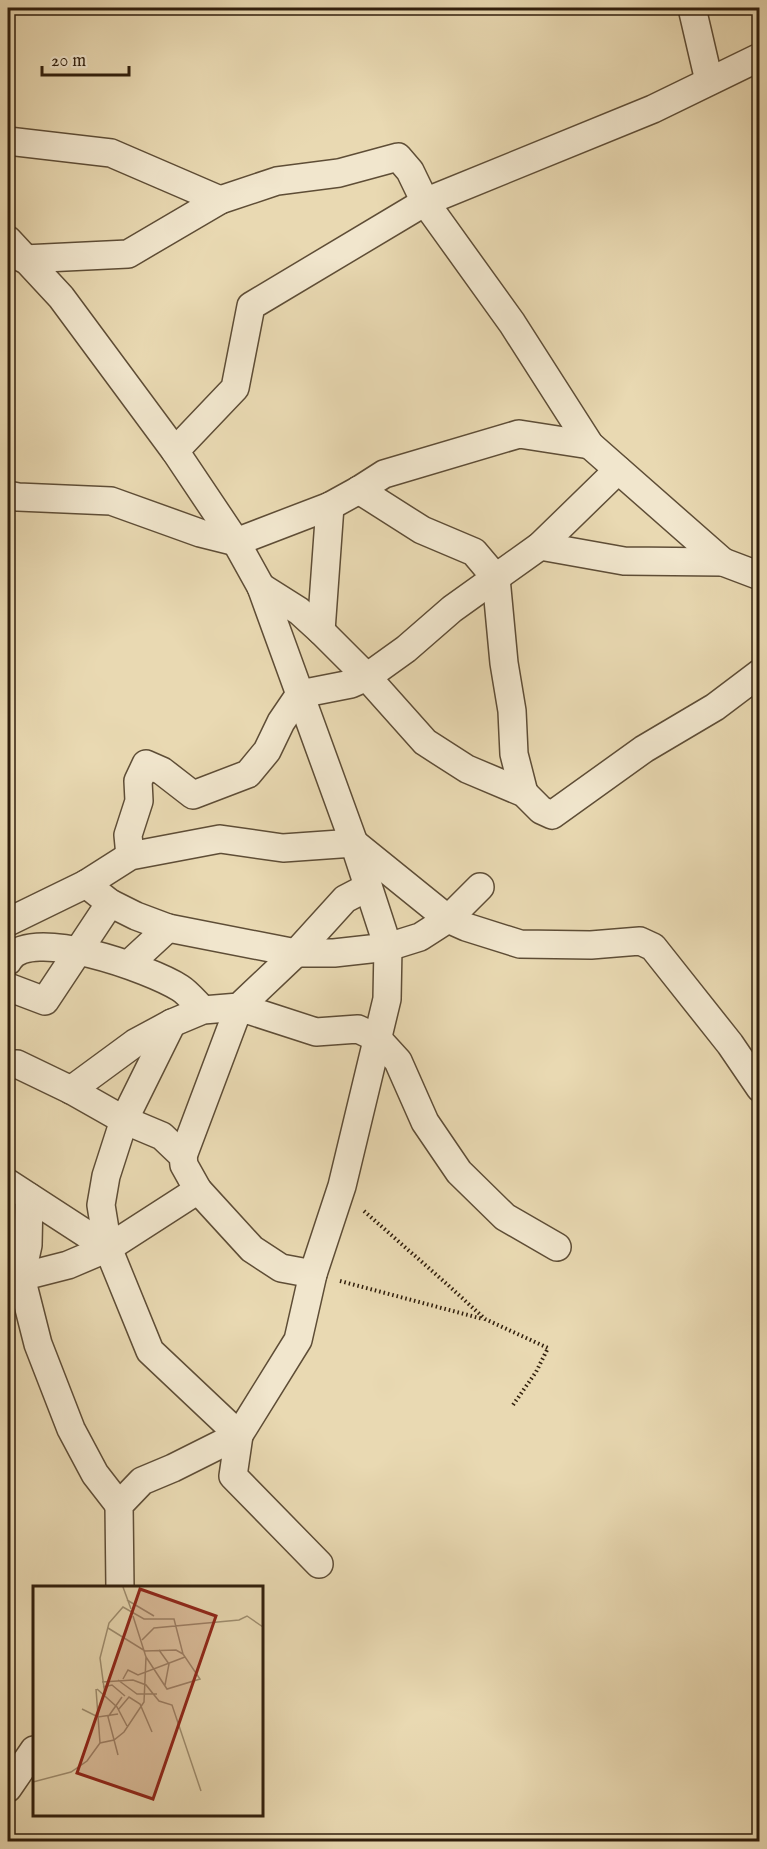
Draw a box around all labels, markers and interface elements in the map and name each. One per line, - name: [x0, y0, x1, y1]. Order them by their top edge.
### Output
- scale bar: [42, 39, 129, 77]
- text: 20 m: [51, 50, 86, 73]
- inset map: [33, 1586, 262, 1816]

